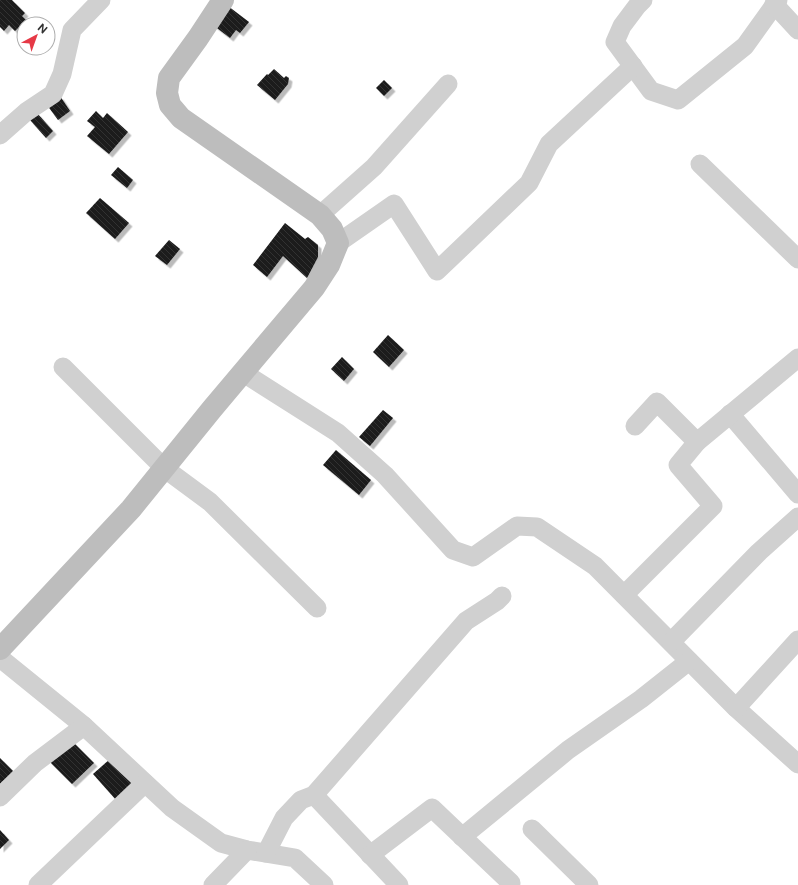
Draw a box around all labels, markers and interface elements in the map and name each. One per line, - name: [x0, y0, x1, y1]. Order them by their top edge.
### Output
- north arrow: [16, 16, 56, 56]
- text: N: [35, 21, 50, 36]

